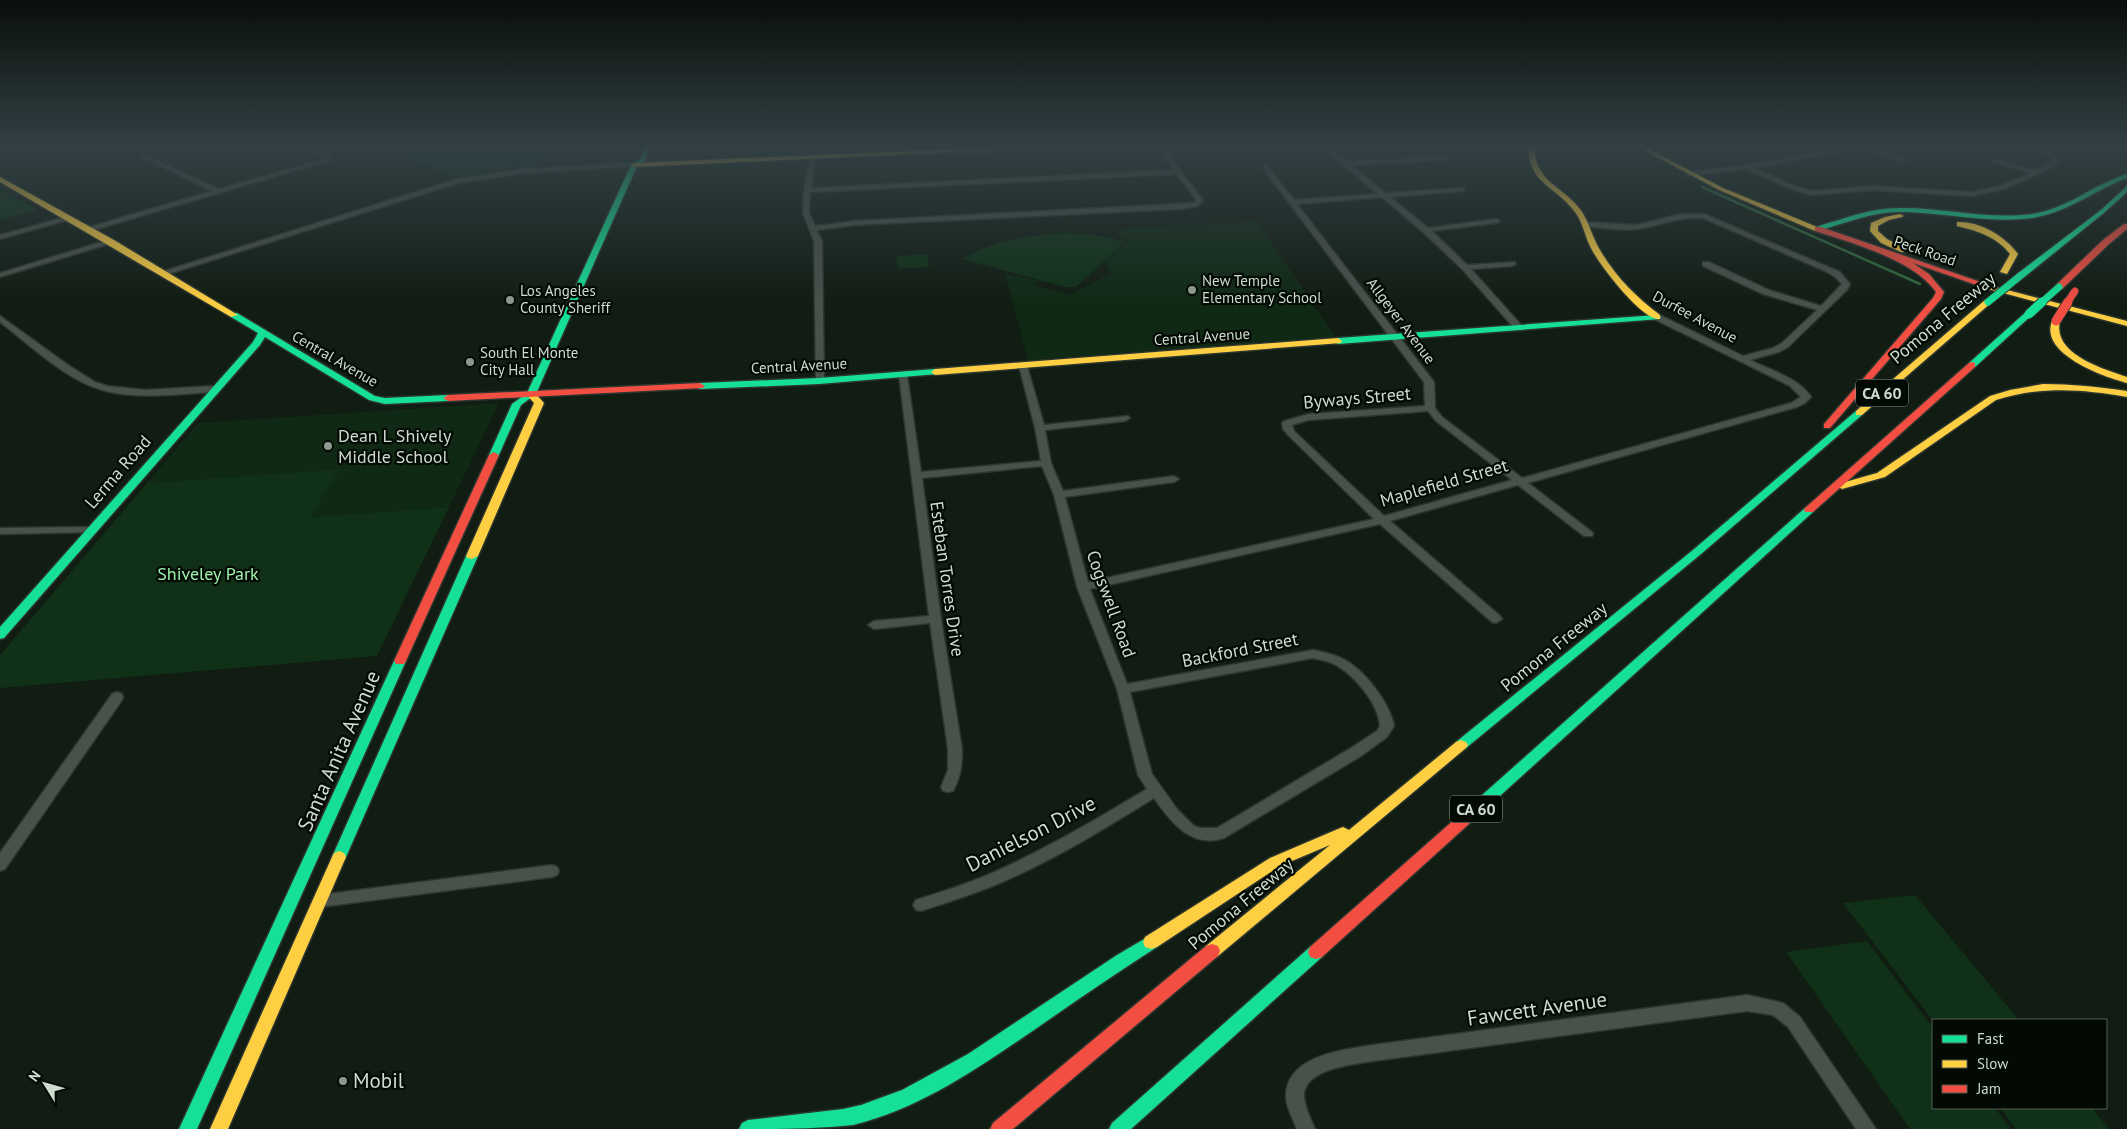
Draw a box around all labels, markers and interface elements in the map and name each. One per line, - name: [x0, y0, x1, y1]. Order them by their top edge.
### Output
- street label: Peck Road: [1892, 231, 1959, 270]
- street label: Pomona Freeway: [1885, 266, 2001, 368]
- place label: New Temple Elementary School: [1202, 271, 1322, 307]
- street label: Allgeyer Avenue: [1363, 274, 1440, 367]
- place label: Los Angeles County Sheriff: [520, 281, 612, 317]
- marker: New Temple Elementary School: [1186, 284, 1198, 296]
- street label: Durfee Avenue: [1650, 286, 1741, 347]
- marker: Los Angeles County Sheriff: [504, 294, 516, 306]
- street label: Central Avenue: [1153, 324, 1251, 349]
- street label: Central Avenue: [289, 326, 382, 391]
- place label: South El Monte City Hall: [480, 343, 578, 379]
- street label: Central Avenue: [750, 353, 848, 378]
- marker: South El Monte City Hall: [464, 356, 476, 368]
- road number: CA 60: [1856, 379, 1908, 406]
- street label: Byways Street: [1302, 381, 1412, 414]
- place label: Dean L Shively Middle School: [338, 424, 452, 468]
- street label: Lerma Road: [79, 430, 156, 513]
- marker: Dean L Shively Middle School: [322, 440, 334, 452]
- street label: Maplefield Street: [1377, 453, 1510, 512]
- street label: Esteban Torres Drive: [925, 500, 970, 658]
- street label: Cogswell Road: [1081, 547, 1141, 660]
- park label: Shiveley Park: [157, 562, 259, 585]
- street label: Pomona Freeway: [1496, 596, 1612, 697]
- street label: Backford Street: [1180, 627, 1300, 672]
- street label: Santa Anita Avenue: [291, 666, 386, 835]
- street label: Danielson Drive: [961, 789, 1100, 878]
- road number: CA 60: [1450, 796, 1502, 822]
- street label: Pomona Freeway: [1183, 852, 1299, 954]
- street label: Fawcett Avenue: [1465, 985, 1609, 1032]
- legend: [1932, 1019, 2107, 1109]
- text: Fast: [1977, 1029, 2004, 1048]
- text: Slow: [1977, 1054, 2008, 1073]
- north arrow: [20, 1059, 70, 1109]
- text: N: [25, 1067, 45, 1085]
- place label: Mobil: [353, 1067, 404, 1094]
- marker: Mobil: [337, 1075, 349, 1087]
- text: Jam: [1976, 1079, 2001, 1098]

